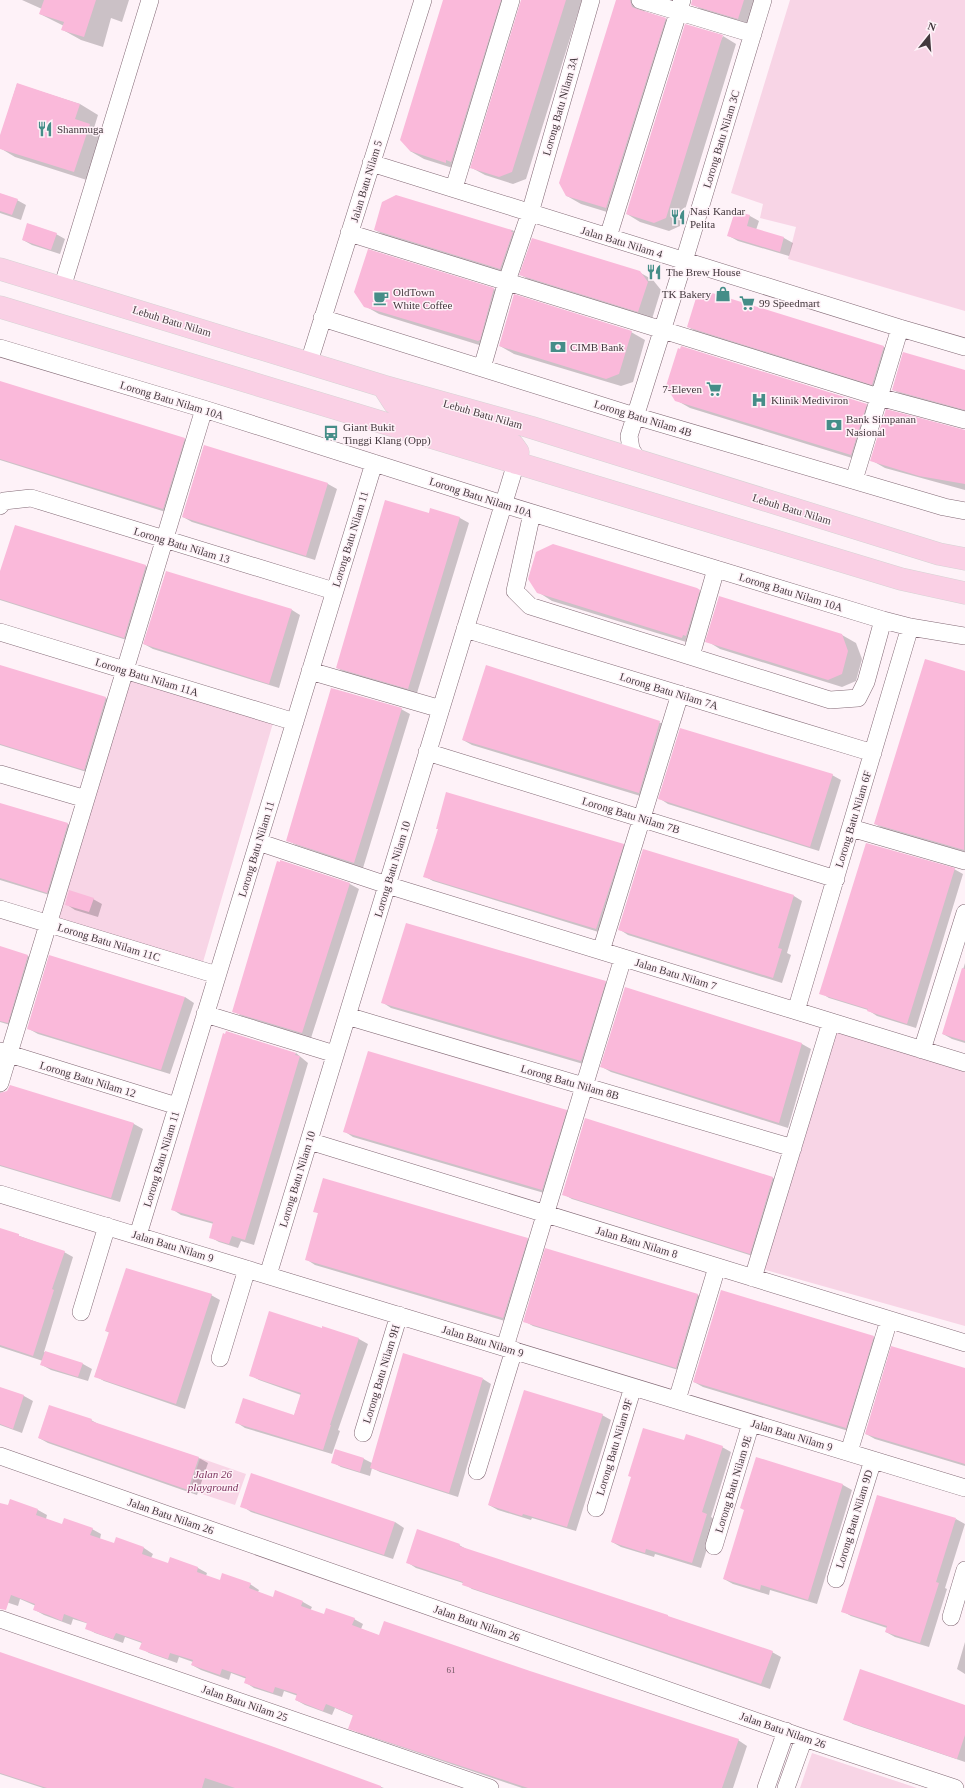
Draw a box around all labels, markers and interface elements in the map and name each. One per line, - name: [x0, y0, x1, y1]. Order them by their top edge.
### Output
- north arrow: [909, 16, 949, 56]
- text: N: [926, 20, 938, 33]
- street label: Lorong Batu Nilam 3A: [540, 55, 580, 157]
- street label: Lorong Batu Nilam 3C: [700, 89, 742, 189]
- restaurant icon: Shanmuga: [36, 120, 54, 138]
- place label: Shanmuga: [57, 123, 104, 135]
- street label: Jalan Batu Nilam 5: [348, 138, 384, 223]
- place label: Nasi Kandar Pelita: [690, 205, 746, 230]
- restaurant icon: Nasi Kandar Pelita: [669, 208, 687, 226]
- street label: Jalan Batu Nilam 4: [580, 224, 665, 260]
- restaurant icon: The Brew House: [645, 263, 663, 281]
- place label: The Brew House: [666, 266, 741, 278]
- shop icon: TK Bakery: [714, 285, 732, 303]
- place label: OldTown White Coffee: [393, 286, 452, 311]
- place label: TK Bakery: [662, 288, 711, 300]
- cafe icon: OldTown White Coffee: [372, 289, 390, 307]
- supermarket icon: 99 Speedmart: [738, 294, 756, 312]
- place label: 99 Speedmart: [759, 297, 820, 309]
- street label: Lebuh Batu Nilam: [131, 303, 213, 339]
- bank icon: CIMB Bank: [549, 338, 567, 356]
- place label: CIMB Bank: [570, 341, 625, 353]
- street label: Lorong Batu Nilam 10A: [119, 378, 225, 422]
- supermarket icon: 7-Eleven: [705, 380, 723, 398]
- place label: 7-Eleven: [662, 383, 703, 395]
- hospital icon: Klinik Mediviron: [750, 391, 768, 409]
- place label: Klinik Mediviron: [771, 394, 849, 406]
- street label: Lebuh Batu Nilam: [442, 397, 524, 431]
- street label: Lorong Batu Nilam 4B: [593, 397, 693, 439]
- place label: Bank Simpanan Nasional: [846, 413, 916, 438]
- bank icon: Bank Simpanan Nasional: [825, 416, 843, 434]
- place label: Giant Bukit Tinggi Klang (Opp): [343, 421, 431, 447]
- bus stop icon: Giant Bukit Tinggi Klang (Opp): [322, 424, 340, 442]
- street label: Lorong Batu Nilam 10A: [428, 475, 534, 519]
- street label: Lorong Batu Nilam 11: [330, 490, 370, 588]
- street label: Lebuh Batu Nilam: [751, 491, 833, 527]
- street label: Lorong Batu Nilam 13: [132, 525, 232, 565]
- street label: Lorong Batu Nilam 10A: [738, 570, 844, 614]
- street label: Lorong Batu Nilam 11A: [94, 656, 200, 698]
- street label: Lorong Batu Nilam 7A: [618, 670, 720, 712]
- street label: Lorong Batu Nilam 6F: [833, 769, 873, 869]
- street label: Lorong Batu Nilam 7B: [581, 794, 681, 836]
- street label: Lorong Batu Nilam 11: [236, 800, 276, 898]
- street label: Lorong Batu Nilam 10: [372, 819, 412, 919]
- street label: Lorong Batu Nilam 11C: [56, 921, 162, 963]
- street label: Jalan Batu Nilam 7: [634, 956, 719, 992]
- street label: Lorong Batu Nilam 12: [38, 1059, 138, 1099]
- street label: Lorong Batu Nilam 8B: [519, 1062, 621, 1102]
- street label: Lorong Batu Nilam 11: [141, 1110, 181, 1208]
- street label: Lorong Batu Nilam 10: [277, 1129, 317, 1229]
- street label: Jalan Batu Nilam 8: [595, 1224, 680, 1260]
- street label: Jalan Batu Nilam 9: [131, 1228, 216, 1264]
- street label: Lorong Batu Nilam 9H: [360, 1323, 402, 1425]
- street label: Jalan Batu Nilam 9: [441, 1323, 526, 1359]
- street label: Lorong Batu Nilam 9F: [594, 1397, 634, 1497]
- street label: Jalan Batu Nilam 9: [750, 1417, 835, 1453]
- street label: Lorong Batu Nilam 9E: [712, 1434, 754, 1534]
- park label: Jalan 26 playground: [187, 1468, 239, 1493]
- street label: Lorong Batu Nilam 9D: [833, 1468, 875, 1570]
- street label: Jalan Batu Nilam 26: [126, 1496, 216, 1537]
- street label: Jalan Batu Nilam 26: [432, 1603, 522, 1644]
- house number: 61: [447, 1665, 456, 1675]
- street label: Jalan Batu Nilam 25: [200, 1683, 290, 1724]
- street label: Jalan Batu Nilam 26: [738, 1710, 828, 1751]

